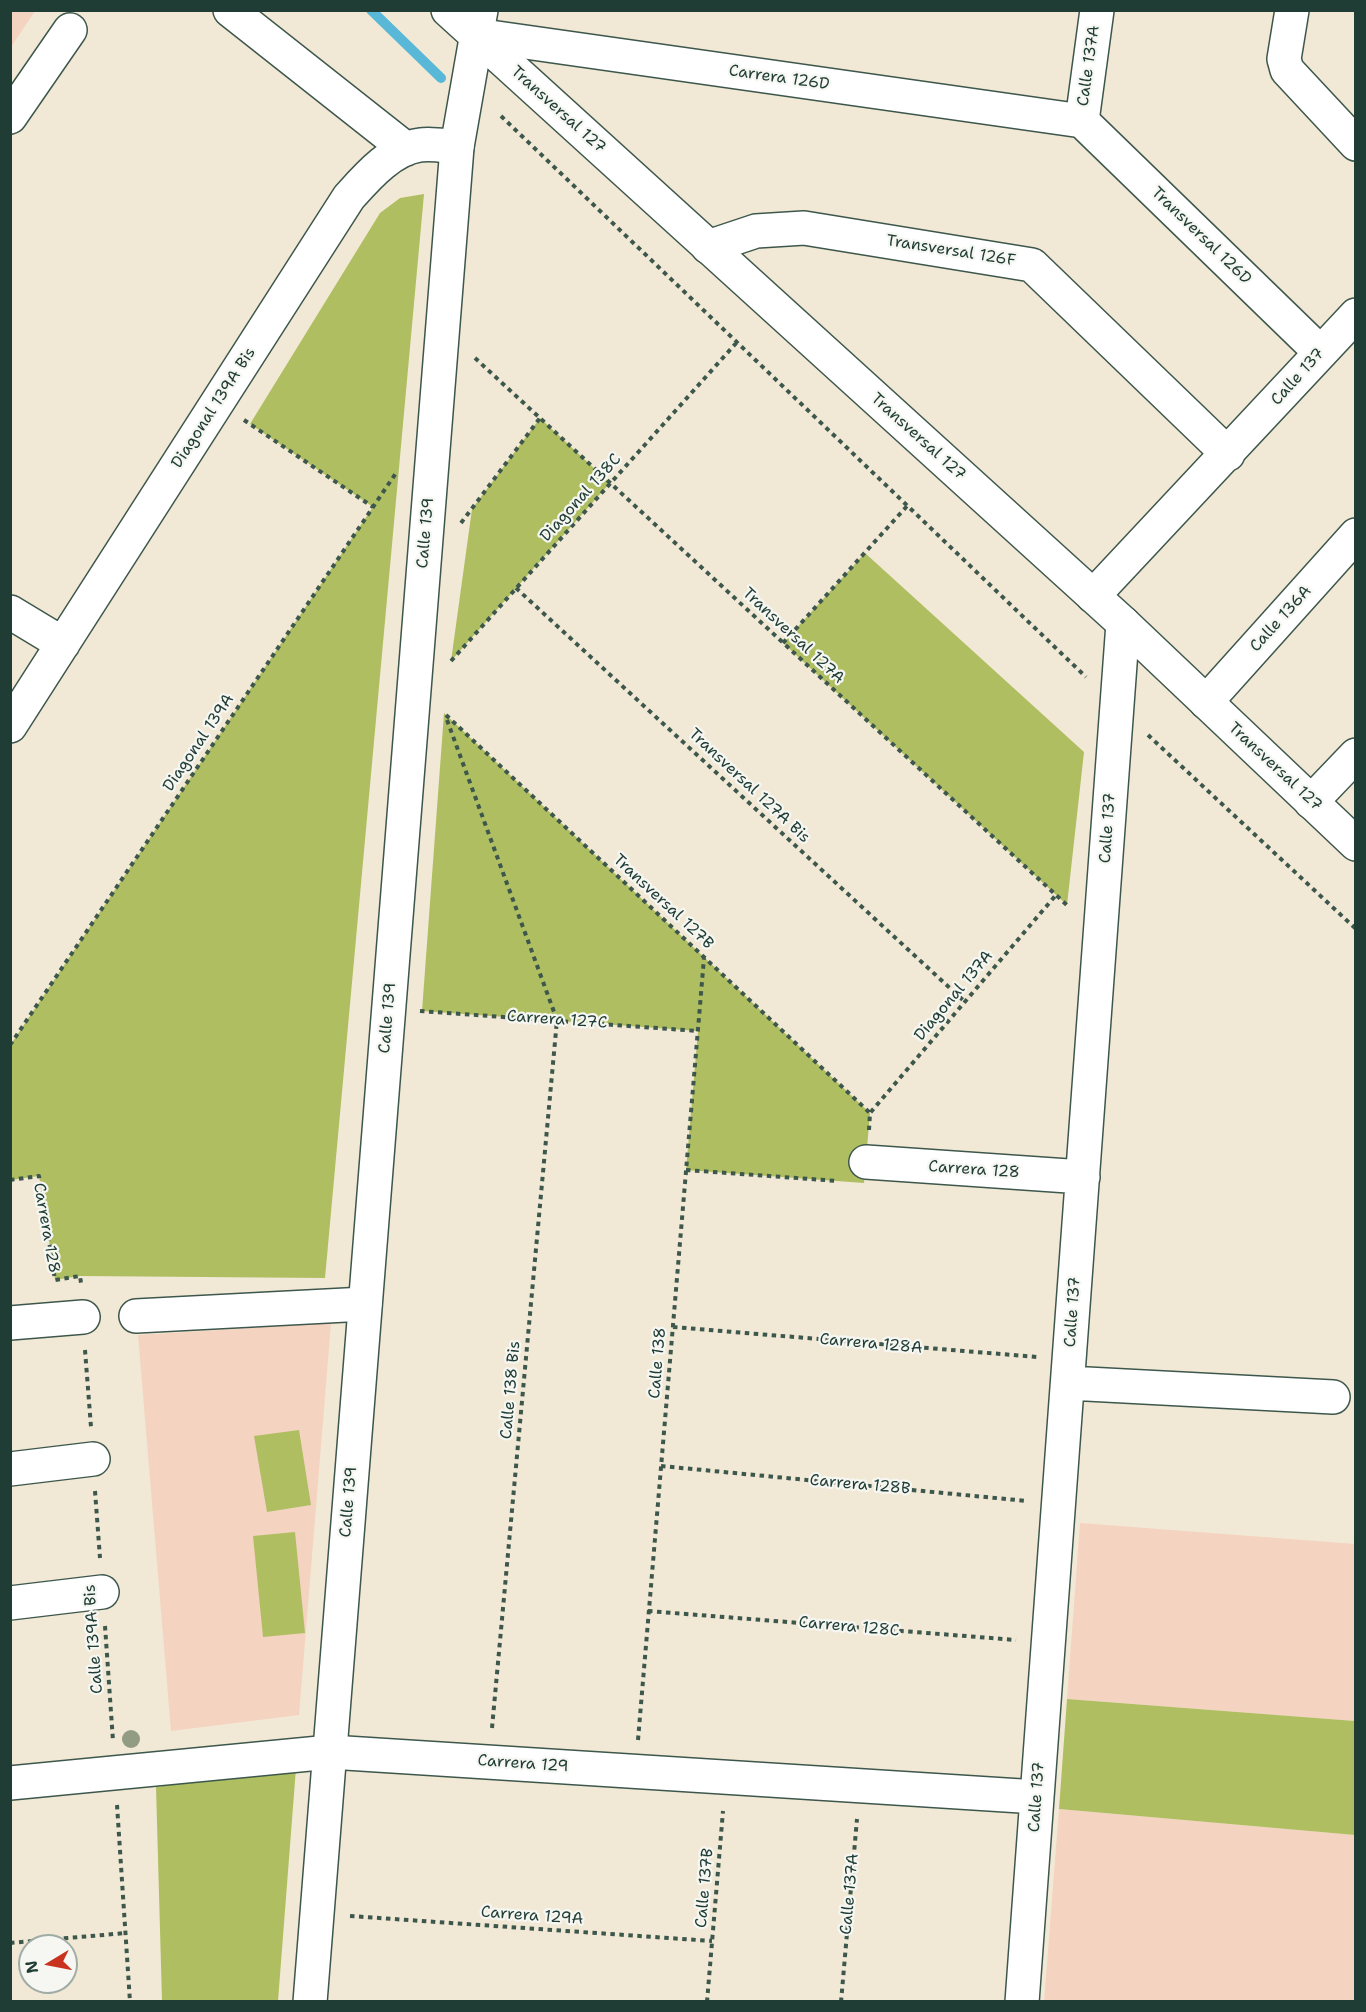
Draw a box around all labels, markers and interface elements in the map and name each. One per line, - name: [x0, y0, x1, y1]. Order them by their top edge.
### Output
- street label: Calle 137A: [1074, 24, 1104, 108]
- street label: Carrera 126D: [727, 61, 831, 95]
- street label: Transversal 127: [507, 62, 609, 158]
- street label: Transversal 126D: [1147, 183, 1255, 289]
- street label: Transversal 126F: [885, 231, 1017, 271]
- street label: Diagonal 139A Bis: [168, 344, 260, 472]
- street label: Calle 137: [1267, 344, 1329, 410]
- street label: Transversal 127: [867, 389, 969, 485]
- street label: Diagonal 138C: [537, 450, 625, 546]
- street label: Calle 139: [413, 497, 439, 569]
- street label: Calle 136A: [1246, 582, 1316, 656]
- street label: Transversal 127A: [738, 584, 848, 688]
- street label: Diagonal 139A: [159, 691, 239, 795]
- street label: Transversal 127: [1224, 719, 1326, 815]
- street label: Transversal 127A Bis: [684, 725, 814, 847]
- street label: Calle 137: [1096, 792, 1120, 864]
- street label: Transversal 127B: [609, 850, 717, 954]
- street label: Diagonal 137A: [911, 947, 997, 1045]
- street label: Calle 139: [375, 982, 401, 1054]
- street label: Carrera 127C: [506, 1007, 608, 1033]
- street label: Carrera 128: [928, 1157, 1020, 1183]
- street label: Carrera 128: [29, 1181, 63, 1275]
- street label: Calle 137: [1061, 1276, 1085, 1348]
- street label: Calle 138: [645, 1327, 671, 1399]
- street label: Carrera 128A: [819, 1330, 923, 1358]
- street label: Calle 138 Bis: [497, 1340, 525, 1440]
- street label: Calle 139: [336, 1466, 362, 1538]
- street label: Carrera 128B: [809, 1471, 911, 1499]
- street label: Calle 139A Bis: [81, 1584, 107, 1694]
- street label: Carrera 128C: [798, 1613, 900, 1641]
- street label: Carrera 129: [477, 1751, 569, 1777]
- street label: Calle 137: [1025, 1761, 1049, 1833]
- street label: Calle 137B: [692, 1847, 718, 1929]
- street label: Calle 137A: [837, 1853, 863, 1935]
- street label: Carrera 129A: [480, 1903, 584, 1929]
- north arrow: [18, 1934, 78, 1994]
- text: N: [20, 1959, 43, 1975]

